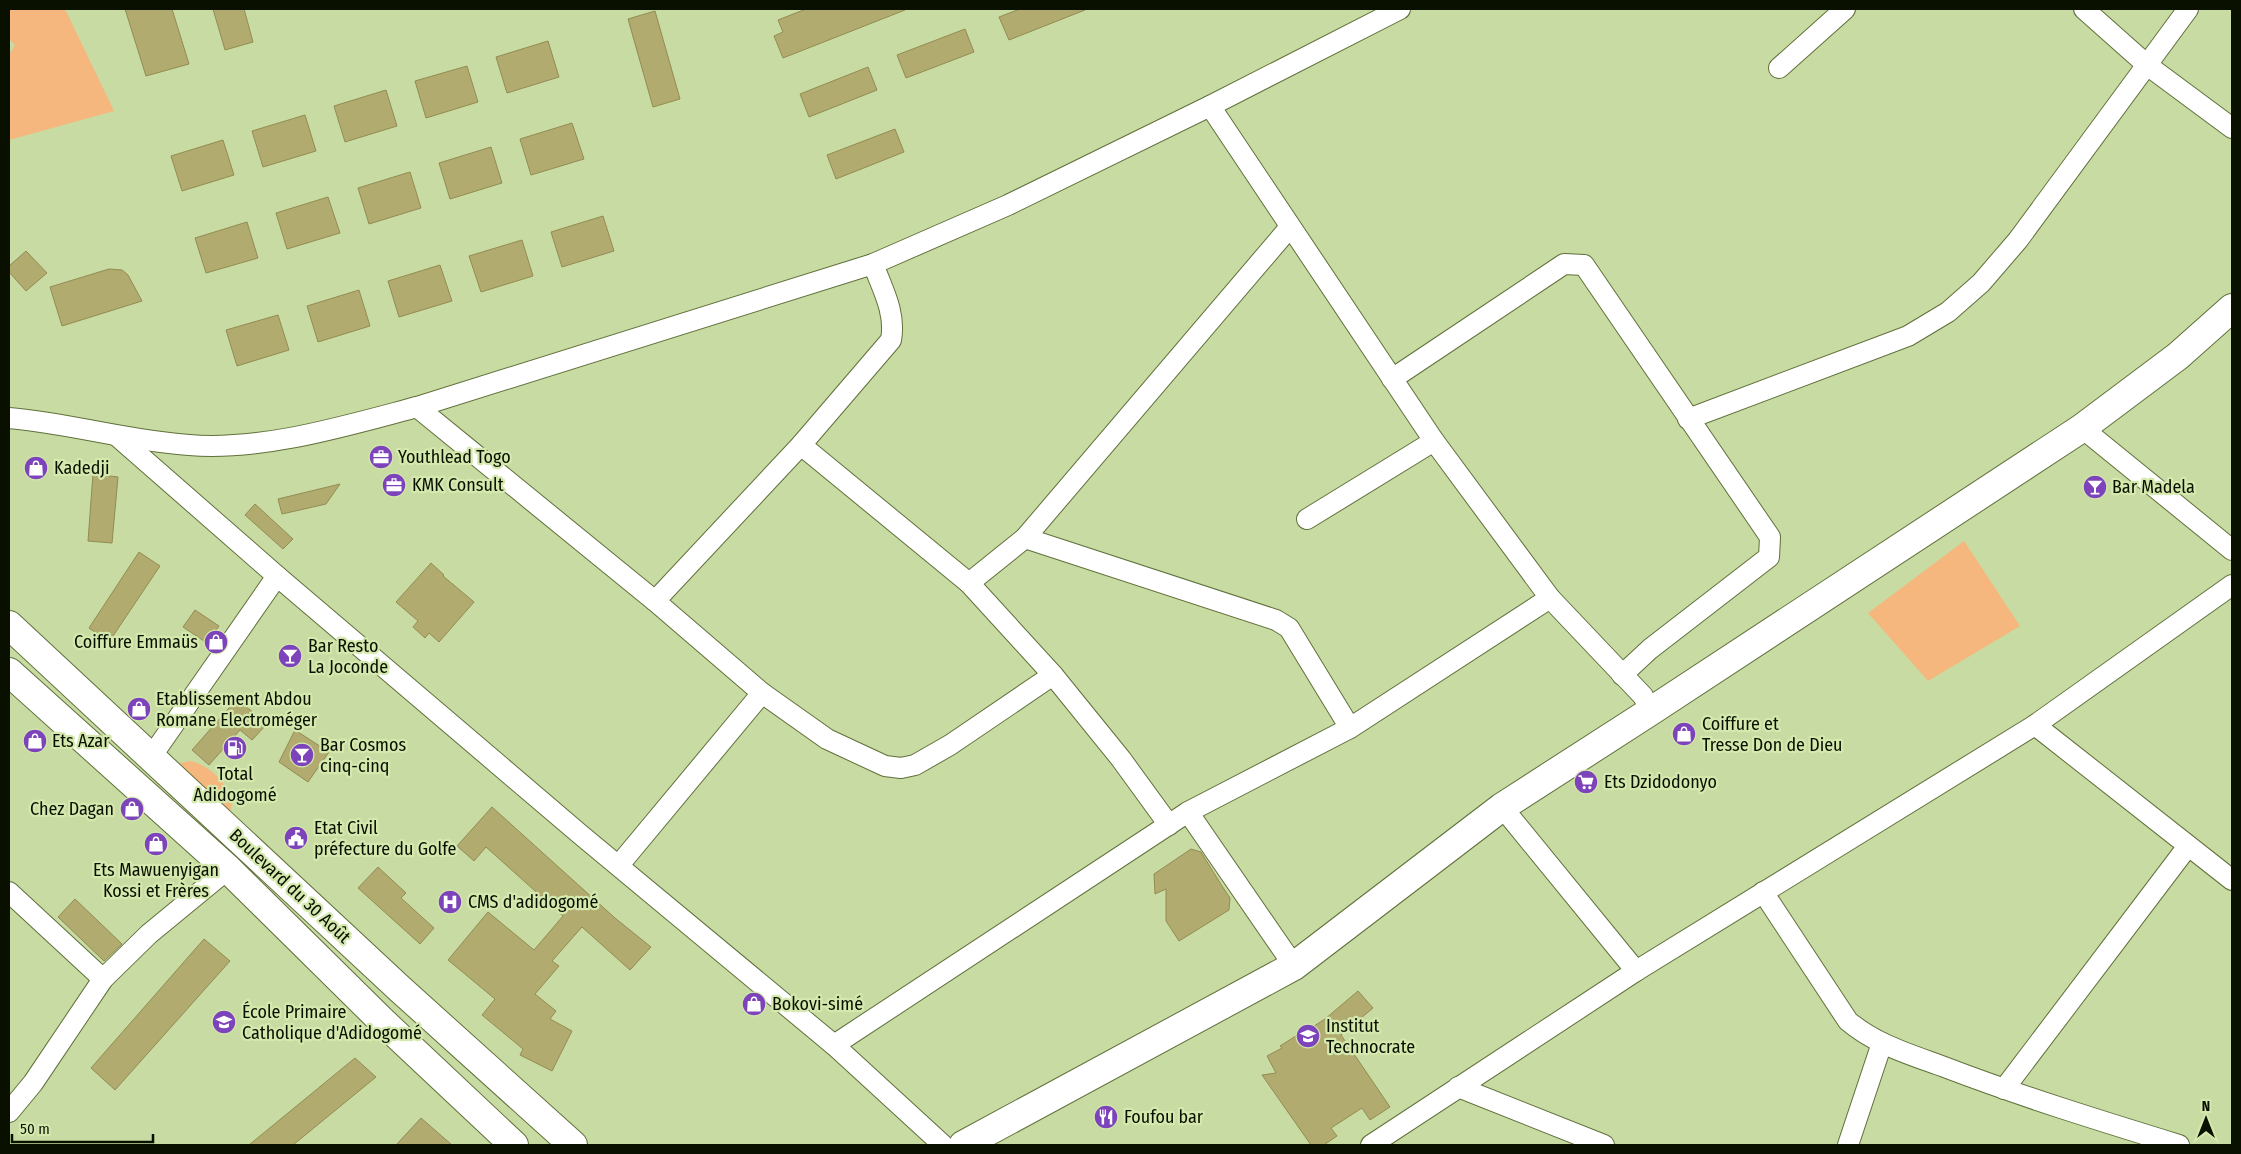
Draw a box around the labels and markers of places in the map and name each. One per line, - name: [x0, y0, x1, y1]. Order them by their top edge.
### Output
- office icon: Youthlead Togo: [368, 444, 394, 470]
- place label: Youthlead Togo: [398, 446, 511, 468]
- shop icon: Kadedji: [23, 455, 49, 481]
- place label: Kadedji: [54, 457, 109, 479]
- office icon: KMK Consult: [381, 472, 407, 498]
- place label: KMK Consult: [412, 474, 504, 496]
- bar icon: Bar Madela: [2082, 474, 2108, 500]
- place label: Bar Madela: [2112, 476, 2195, 498]
- shop icon: Coiffure Emmaüs: [203, 629, 229, 655]
- place label: Coiffure Emmaüs: [74, 631, 198, 653]
- place label: Bar Resto La Joconde: [308, 635, 388, 678]
- bar icon: Bar Resto La Joconde: [277, 643, 303, 669]
- place label: Etablissement Abdou Romane Electroméger: [156, 688, 318, 731]
- shop icon: Etablissement Abdou Romane Electroméger: [126, 696, 152, 722]
- place label: Coiffure et Tresse Don de Dieu: [1702, 713, 1843, 756]
- shop icon: Coiffure et Tresse Don de Dieu: [1671, 721, 1697, 747]
- shop icon: Ets Azar: [22, 728, 48, 754]
- place label: Ets Azar: [52, 730, 110, 752]
- place label: Bar Cosmos cinq-cinq: [320, 734, 406, 777]
- fuel station icon: Total Adidogomé: [222, 735, 248, 761]
- bar icon: Bar Cosmos cinq-cinq: [289, 742, 315, 768]
- place label: Total Adidogomé: [193, 763, 277, 806]
- supermarket icon: Ets Dzidodonyo: [1573, 769, 1599, 795]
- place label: Ets Dzidodonyo: [1604, 771, 1717, 793]
- shop icon: Chez Dagan: [119, 796, 145, 822]
- place label: Chez Dagan: [30, 798, 114, 820]
- place label: Etat Civil préfecture du Golfe: [314, 817, 457, 860]
- public building icon: Etat Civil préfecture du Golfe: [283, 825, 309, 851]
- shop icon: Ets Mawuenyigan Kossi et Frères: [143, 831, 169, 857]
- place label: Ets Mawuenyigan Kossi et Frères: [93, 859, 219, 902]
- hospital icon: CMS d'adidogomé: [437, 889, 463, 915]
- place label: CMS d'adidogomé: [468, 891, 598, 913]
- shop icon: Bokovi-simé: [741, 991, 767, 1017]
- place label: Bokovi-simé: [772, 993, 863, 1015]
- place label: École Primaire Catholique d'Adidogomé: [242, 1000, 422, 1044]
- school or university icon: École Primaire Catholique d'Adidogomé: [211, 1009, 237, 1035]
- place label: Institut Technocrate: [1326, 1015, 1415, 1058]
- school or university icon: Institut Technocrate: [1295, 1023, 1321, 1049]
- restaurant icon: Foufou bar: [1093, 1104, 1119, 1130]
- place label: Foufou bar: [1124, 1106, 1204, 1128]

